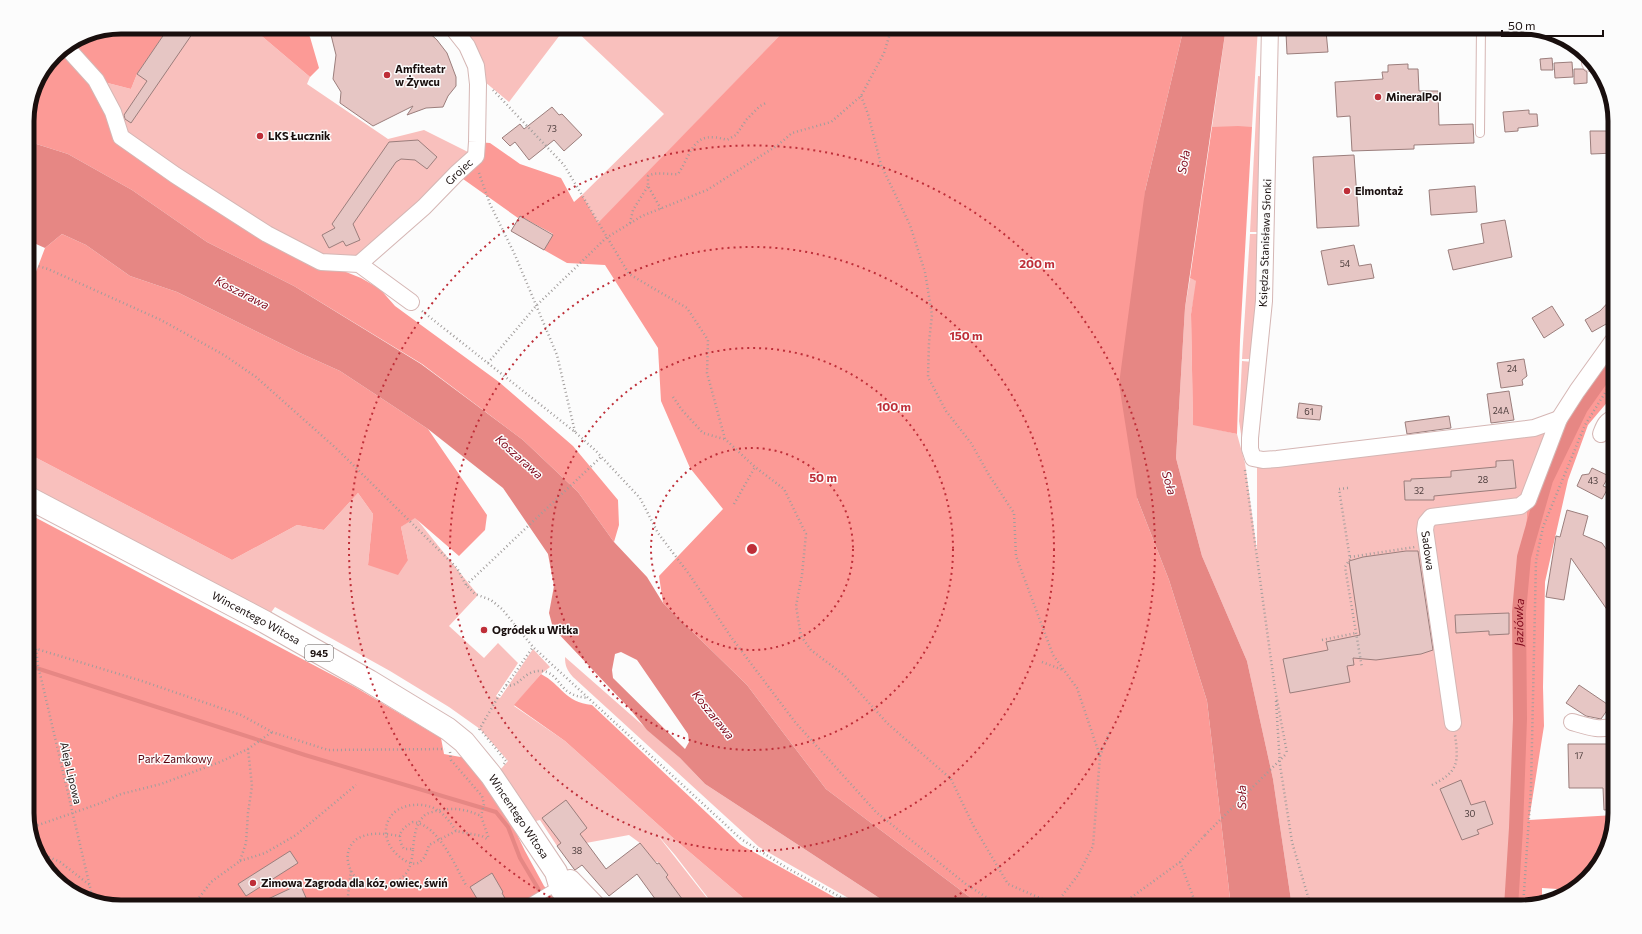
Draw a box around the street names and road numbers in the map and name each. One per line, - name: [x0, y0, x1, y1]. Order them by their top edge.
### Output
- street label: Grojec: [442, 155, 475, 187]
- street label: Księdza Stanisława Słonki: [1256, 178, 1273, 307]
- street label: Sadowa: [1419, 530, 1438, 571]
- street label: Wincentego Witosa: [210, 588, 303, 647]
- road number: 945: [305, 645, 333, 661]
- street label: Aleja Lipowa: [58, 741, 85, 805]
- street label: Wincentego Witosa: [486, 772, 552, 861]

